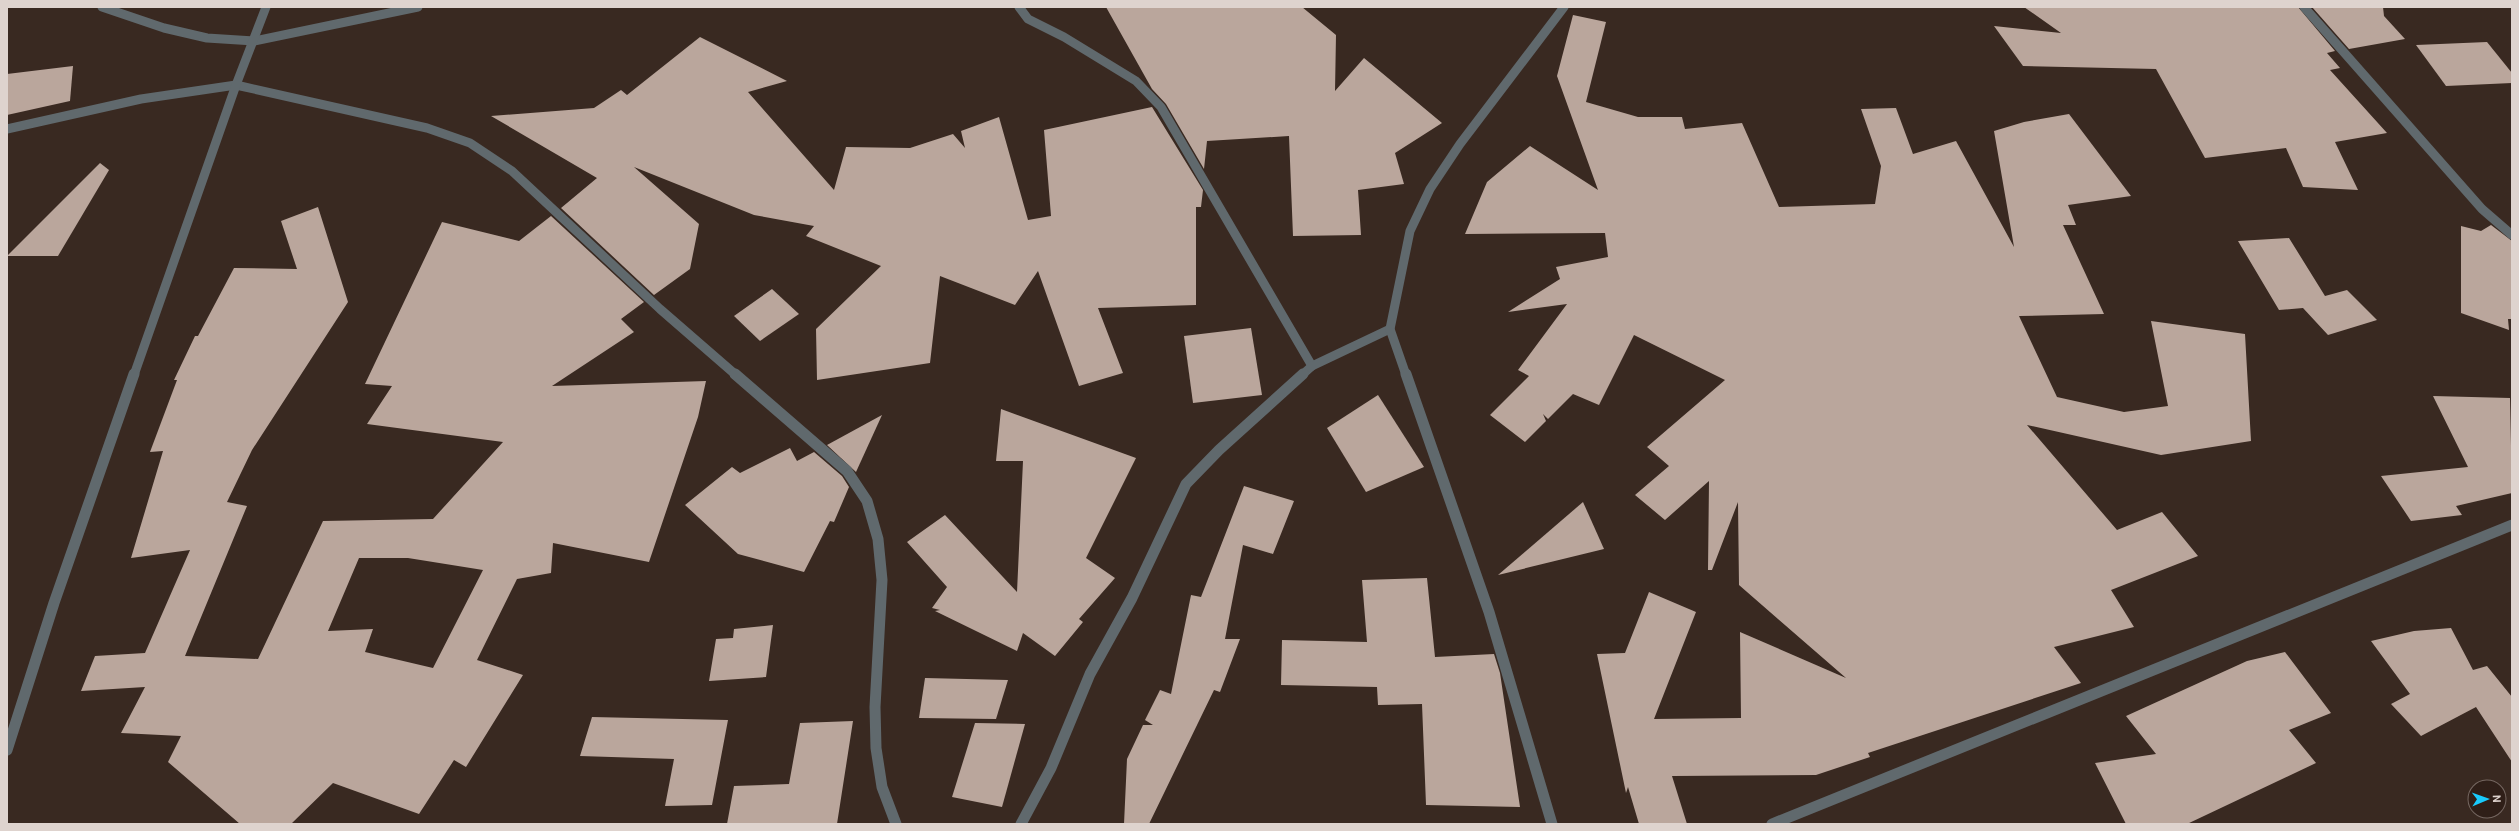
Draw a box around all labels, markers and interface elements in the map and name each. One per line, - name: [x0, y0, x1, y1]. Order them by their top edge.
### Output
- north arrow: [2467, 779, 2507, 819]
- text: N: [2490, 795, 2503, 803]

